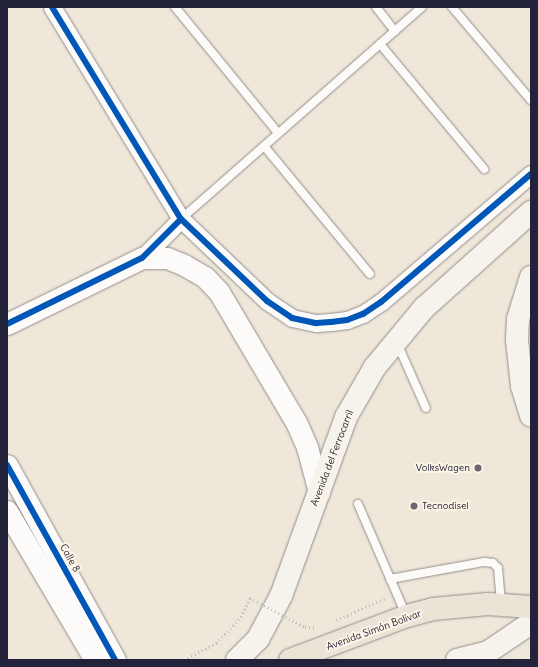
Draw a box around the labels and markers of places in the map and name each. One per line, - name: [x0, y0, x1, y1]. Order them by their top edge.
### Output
- place label: VolksWagen: [416, 462, 470, 474]
- marker: VolksWagen: [473, 463, 483, 473]
- place label: Tecnodisel: [422, 500, 469, 512]
- marker: Tecnodisel: [409, 501, 419, 511]

